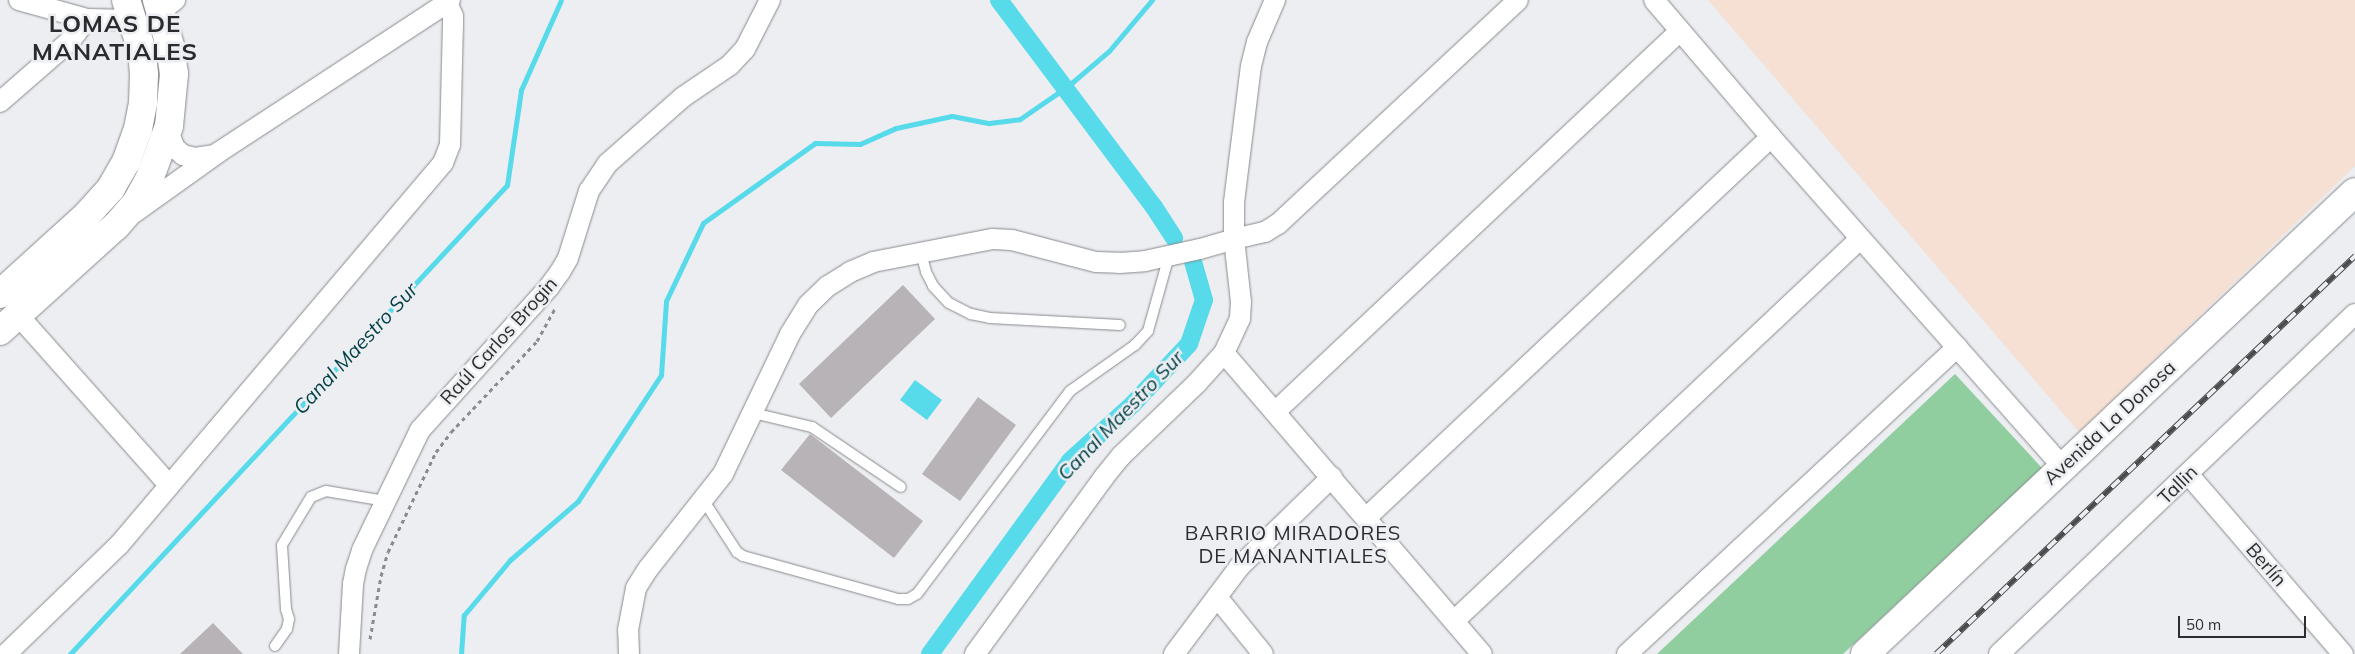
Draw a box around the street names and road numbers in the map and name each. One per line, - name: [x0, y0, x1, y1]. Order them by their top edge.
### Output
- street label: Raúl Carlos Brogin: [436, 273, 562, 409]
- street label: Avenida La Donosa: [2039, 356, 2181, 490]
- street label: Tallin: [2153, 461, 2203, 509]
- street label: Berlín: [2241, 539, 2291, 591]

